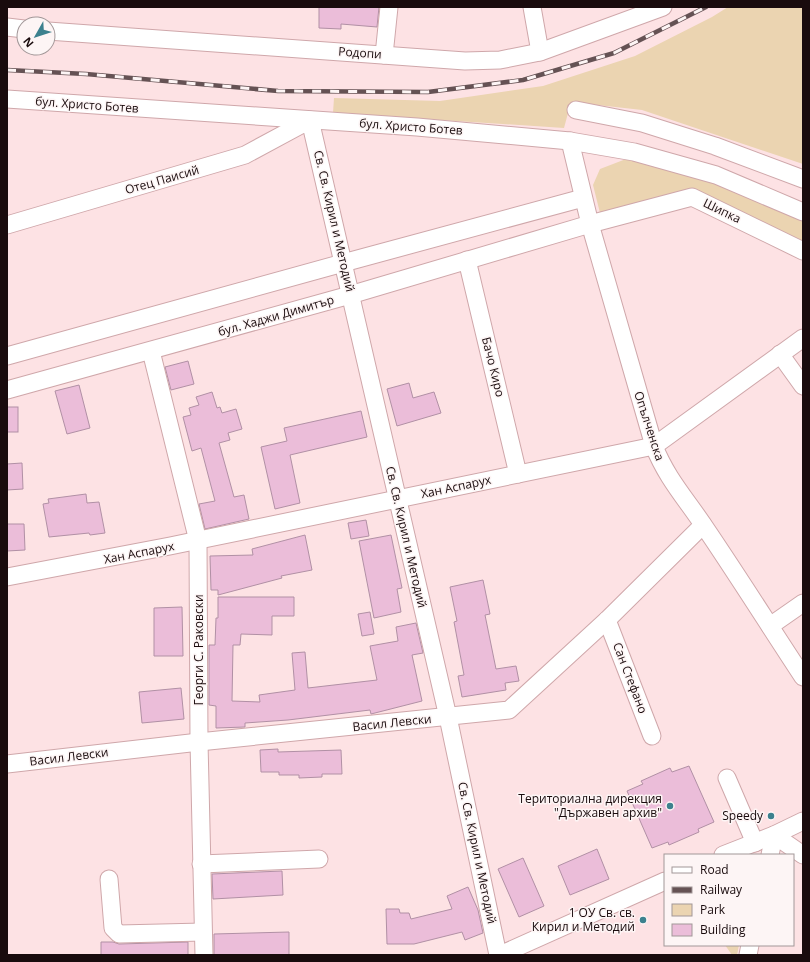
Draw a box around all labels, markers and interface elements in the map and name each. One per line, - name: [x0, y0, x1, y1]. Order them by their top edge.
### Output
- north arrow: [16, 16, 56, 56]
- text: N: [19, 34, 36, 51]
- street label: Родопи: [338, 43, 382, 63]
- street label: бул. Христо Ботев: [35, 92, 139, 117]
- street label: бул. Христо Ботев: [359, 114, 463, 139]
- street label: Св. Св. Кирил и Методий: [310, 149, 359, 293]
- street label: Отец Паисий: [123, 161, 201, 198]
- street label: Шипка: [700, 194, 744, 227]
- street label: бул. Хаджи Димитър: [216, 291, 336, 340]
- street label: Бачо Киро: [478, 335, 509, 399]
- street label: Опълченска: [630, 389, 669, 463]
- street label: Св. Св. Кирил и Методий: [382, 465, 431, 609]
- street label: Хан Аспарух: [419, 471, 493, 502]
- street label: Хан Аспарух: [102, 537, 176, 568]
- street label: Георги С. Раковски: [190, 594, 207, 706]
- street label: Сан Стефано: [609, 640, 652, 716]
- street label: Васил Левски: [352, 710, 432, 735]
- street label: Васил Левски: [28, 743, 109, 770]
- street label: Св. Св. Кирил и Методий: [454, 780, 501, 925]
- place label: Териториална дирекция "Държавен архив": [518, 790, 662, 821]
- marker: Териториална дирекция "Държавен архив": [665, 801, 675, 811]
- place label: Speedy: [722, 807, 764, 824]
- marker: Speedy: [766, 811, 776, 821]
- legend: [664, 854, 794, 946]
- text: Road: [700, 861, 729, 878]
- text: Railway: [700, 881, 743, 898]
- text: Park: [700, 901, 726, 918]
- place label: 1 ОУ Св. св. Кирил и Методий: [532, 904, 635, 935]
- marker: 1 ОУ Св. св. Кирил и Методий: [638, 915, 648, 925]
- text: Building: [700, 921, 746, 938]

